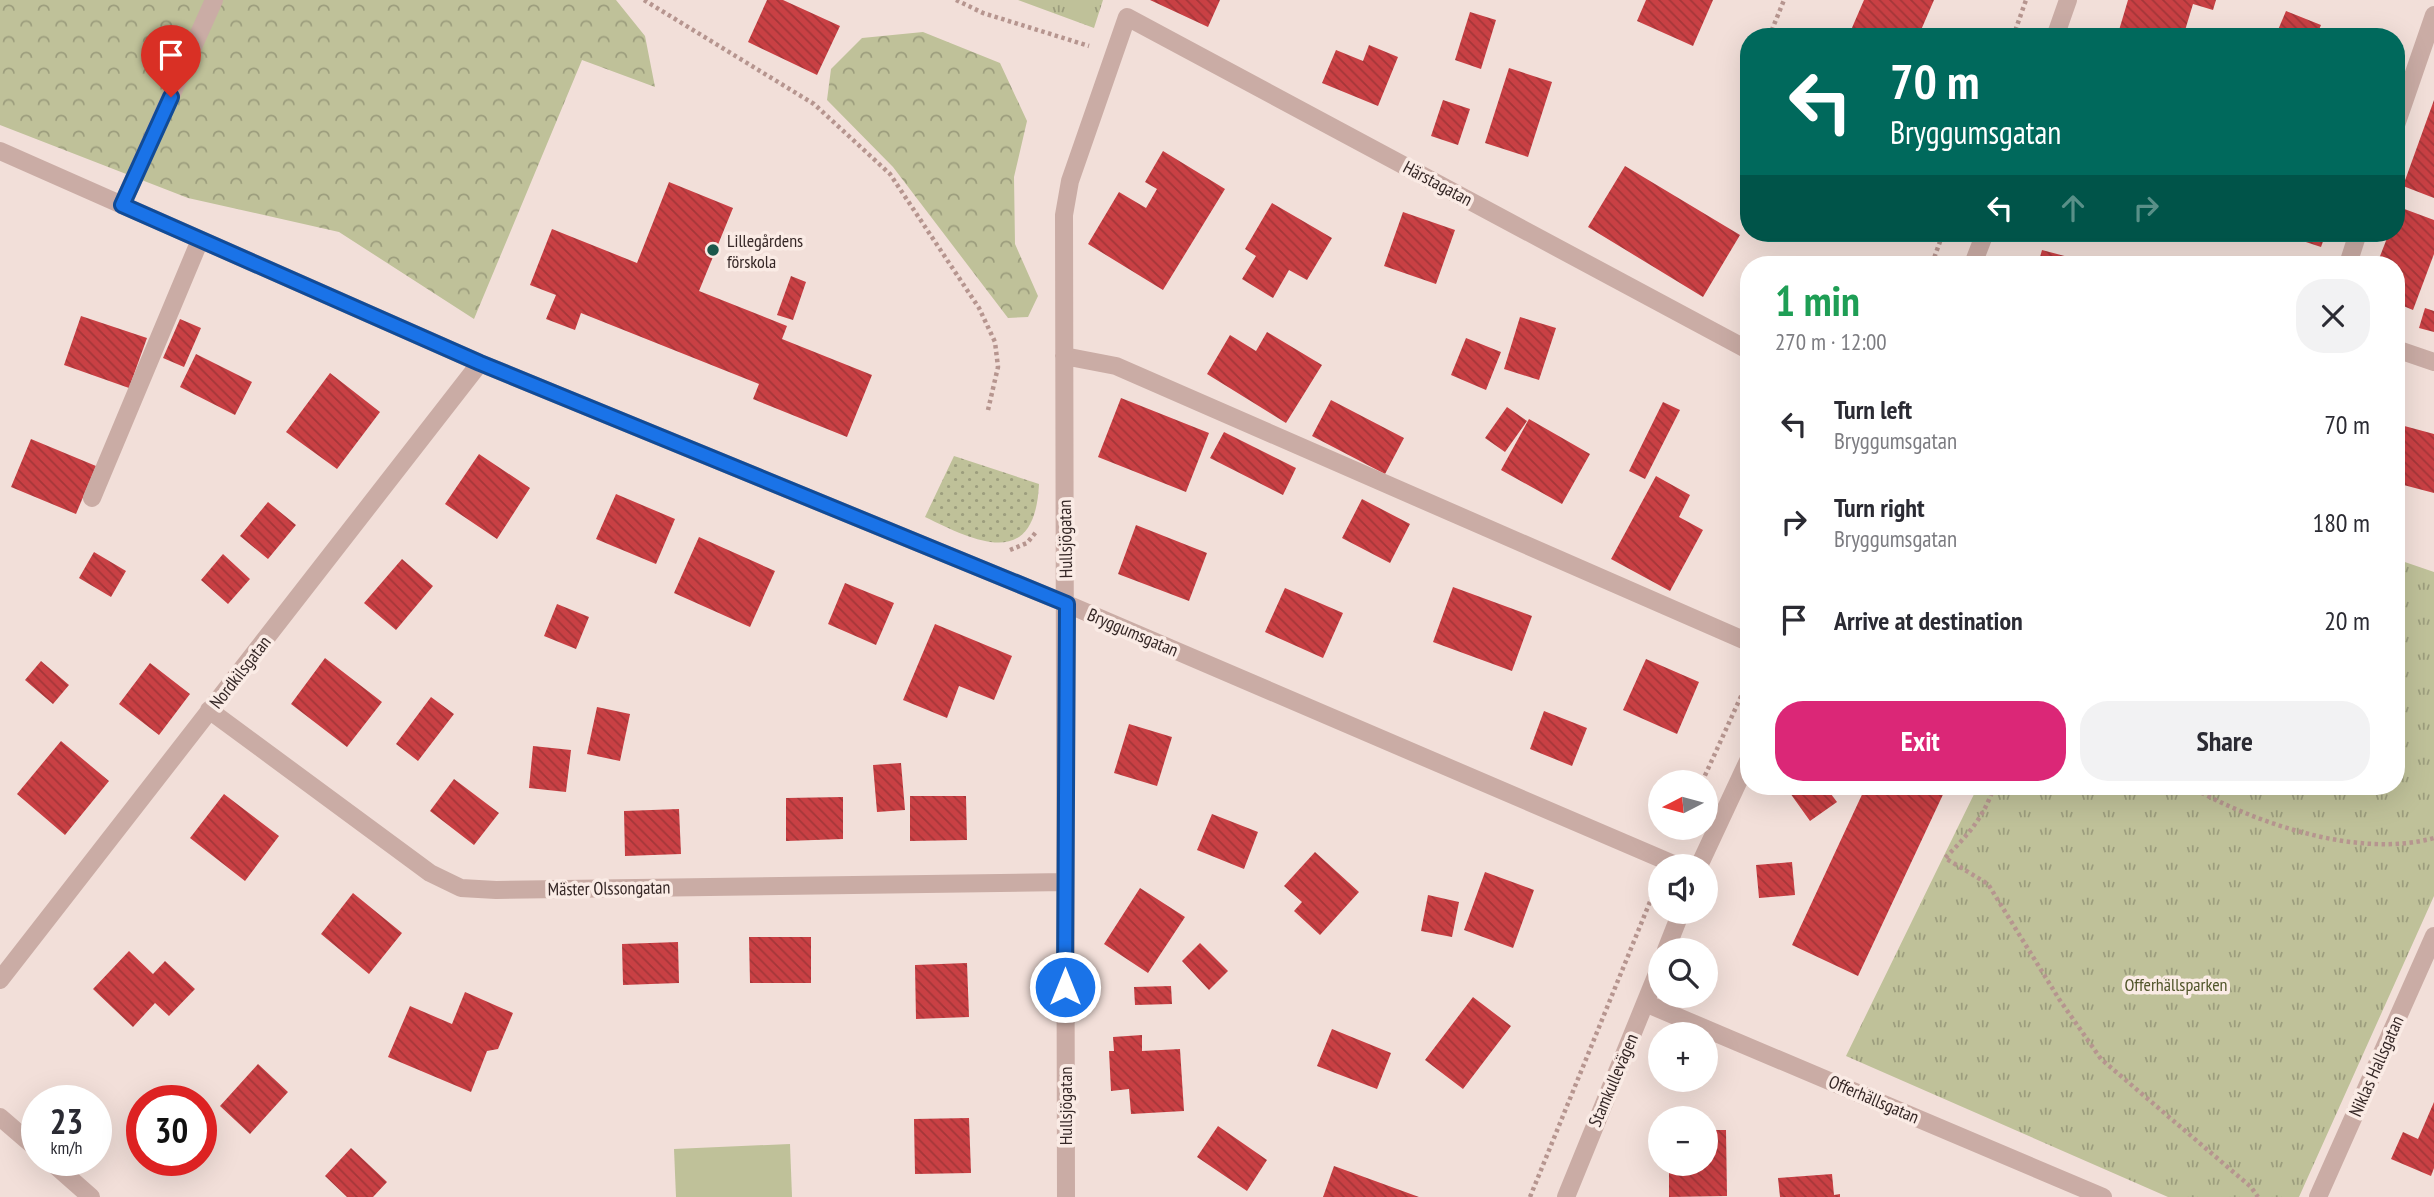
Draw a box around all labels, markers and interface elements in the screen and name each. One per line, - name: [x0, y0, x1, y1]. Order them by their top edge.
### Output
- pin: [141, 25, 201, 97]
- icon: arrive: [152, 36, 190, 74]
- text: 70 m: [1890, 49, 1979, 113]
- icon: left: [1775, 56, 1866, 147]
- text: Bryggumsgatan: [1890, 111, 2061, 153]
- street label: Härstagatan: [1399, 155, 1477, 211]
- icon: left: [1981, 189, 2019, 227]
- icon: ahead: [2054, 189, 2092, 227]
- icon: right: [2127, 189, 2165, 227]
- place label: Lillegårdens förskola: [727, 229, 803, 273]
- marker: Lillegårdens förskola: [705, 242, 721, 258]
- text: 1 min: [1775, 273, 1860, 328]
- button: close: [2296, 279, 2370, 353]
- text: 270 m · 12:00: [1775, 327, 1887, 356]
- text: Turn left: [1834, 393, 1912, 426]
- icon: left: [1775, 405, 1813, 443]
- text: 70 m: [2324, 408, 2370, 441]
- text: Bryggumsgatan: [1834, 426, 1957, 455]
- text: Turn right: [1834, 491, 1925, 524]
- street label: Hullsjögatan: [1053, 500, 1077, 578]
- icon: right: [1775, 503, 1813, 541]
- text: 180 m: [2312, 506, 2370, 539]
- text: Bryggumsgatan: [1834, 524, 1957, 553]
- icon: arrive: [1775, 601, 1813, 639]
- street label: Bryggumsgatan: [1084, 603, 1182, 661]
- text: Arrive at destination: [1834, 604, 2023, 637]
- text: 20 m: [2324, 604, 2370, 637]
- street label: Nordkilsgatan: [204, 631, 276, 713]
- button: Exit: [1775, 701, 2066, 781]
- button: Share: [2080, 701, 2370, 781]
- north arrow: [1648, 770, 1718, 840]
- map controls: [1648, 770, 1718, 1176]
- button: sound: [1648, 854, 1718, 924]
- street label: Mäster Olssongatan: [547, 875, 671, 901]
- button: search: [1648, 938, 1718, 1008]
- position arrow: [1028, 950, 1102, 1024]
- park label: Offerhällsparken: [2124, 973, 2228, 996]
- street label: Niklas Hallsgatan: [2343, 1012, 2409, 1120]
- button: +: [1648, 1022, 1718, 1092]
- street label: Stamkullevägen: [1583, 1030, 1643, 1130]
- street label: Hullsjögatan: [1054, 1067, 1077, 1145]
- street label: Offerhällsgatan: [1825, 1070, 1923, 1128]
- speed limit sign: 30: [126, 1085, 217, 1176]
- text: 23: [50, 1098, 83, 1144]
- button: −: [1648, 1106, 1718, 1176]
- text: km/h: [51, 1136, 82, 1159]

